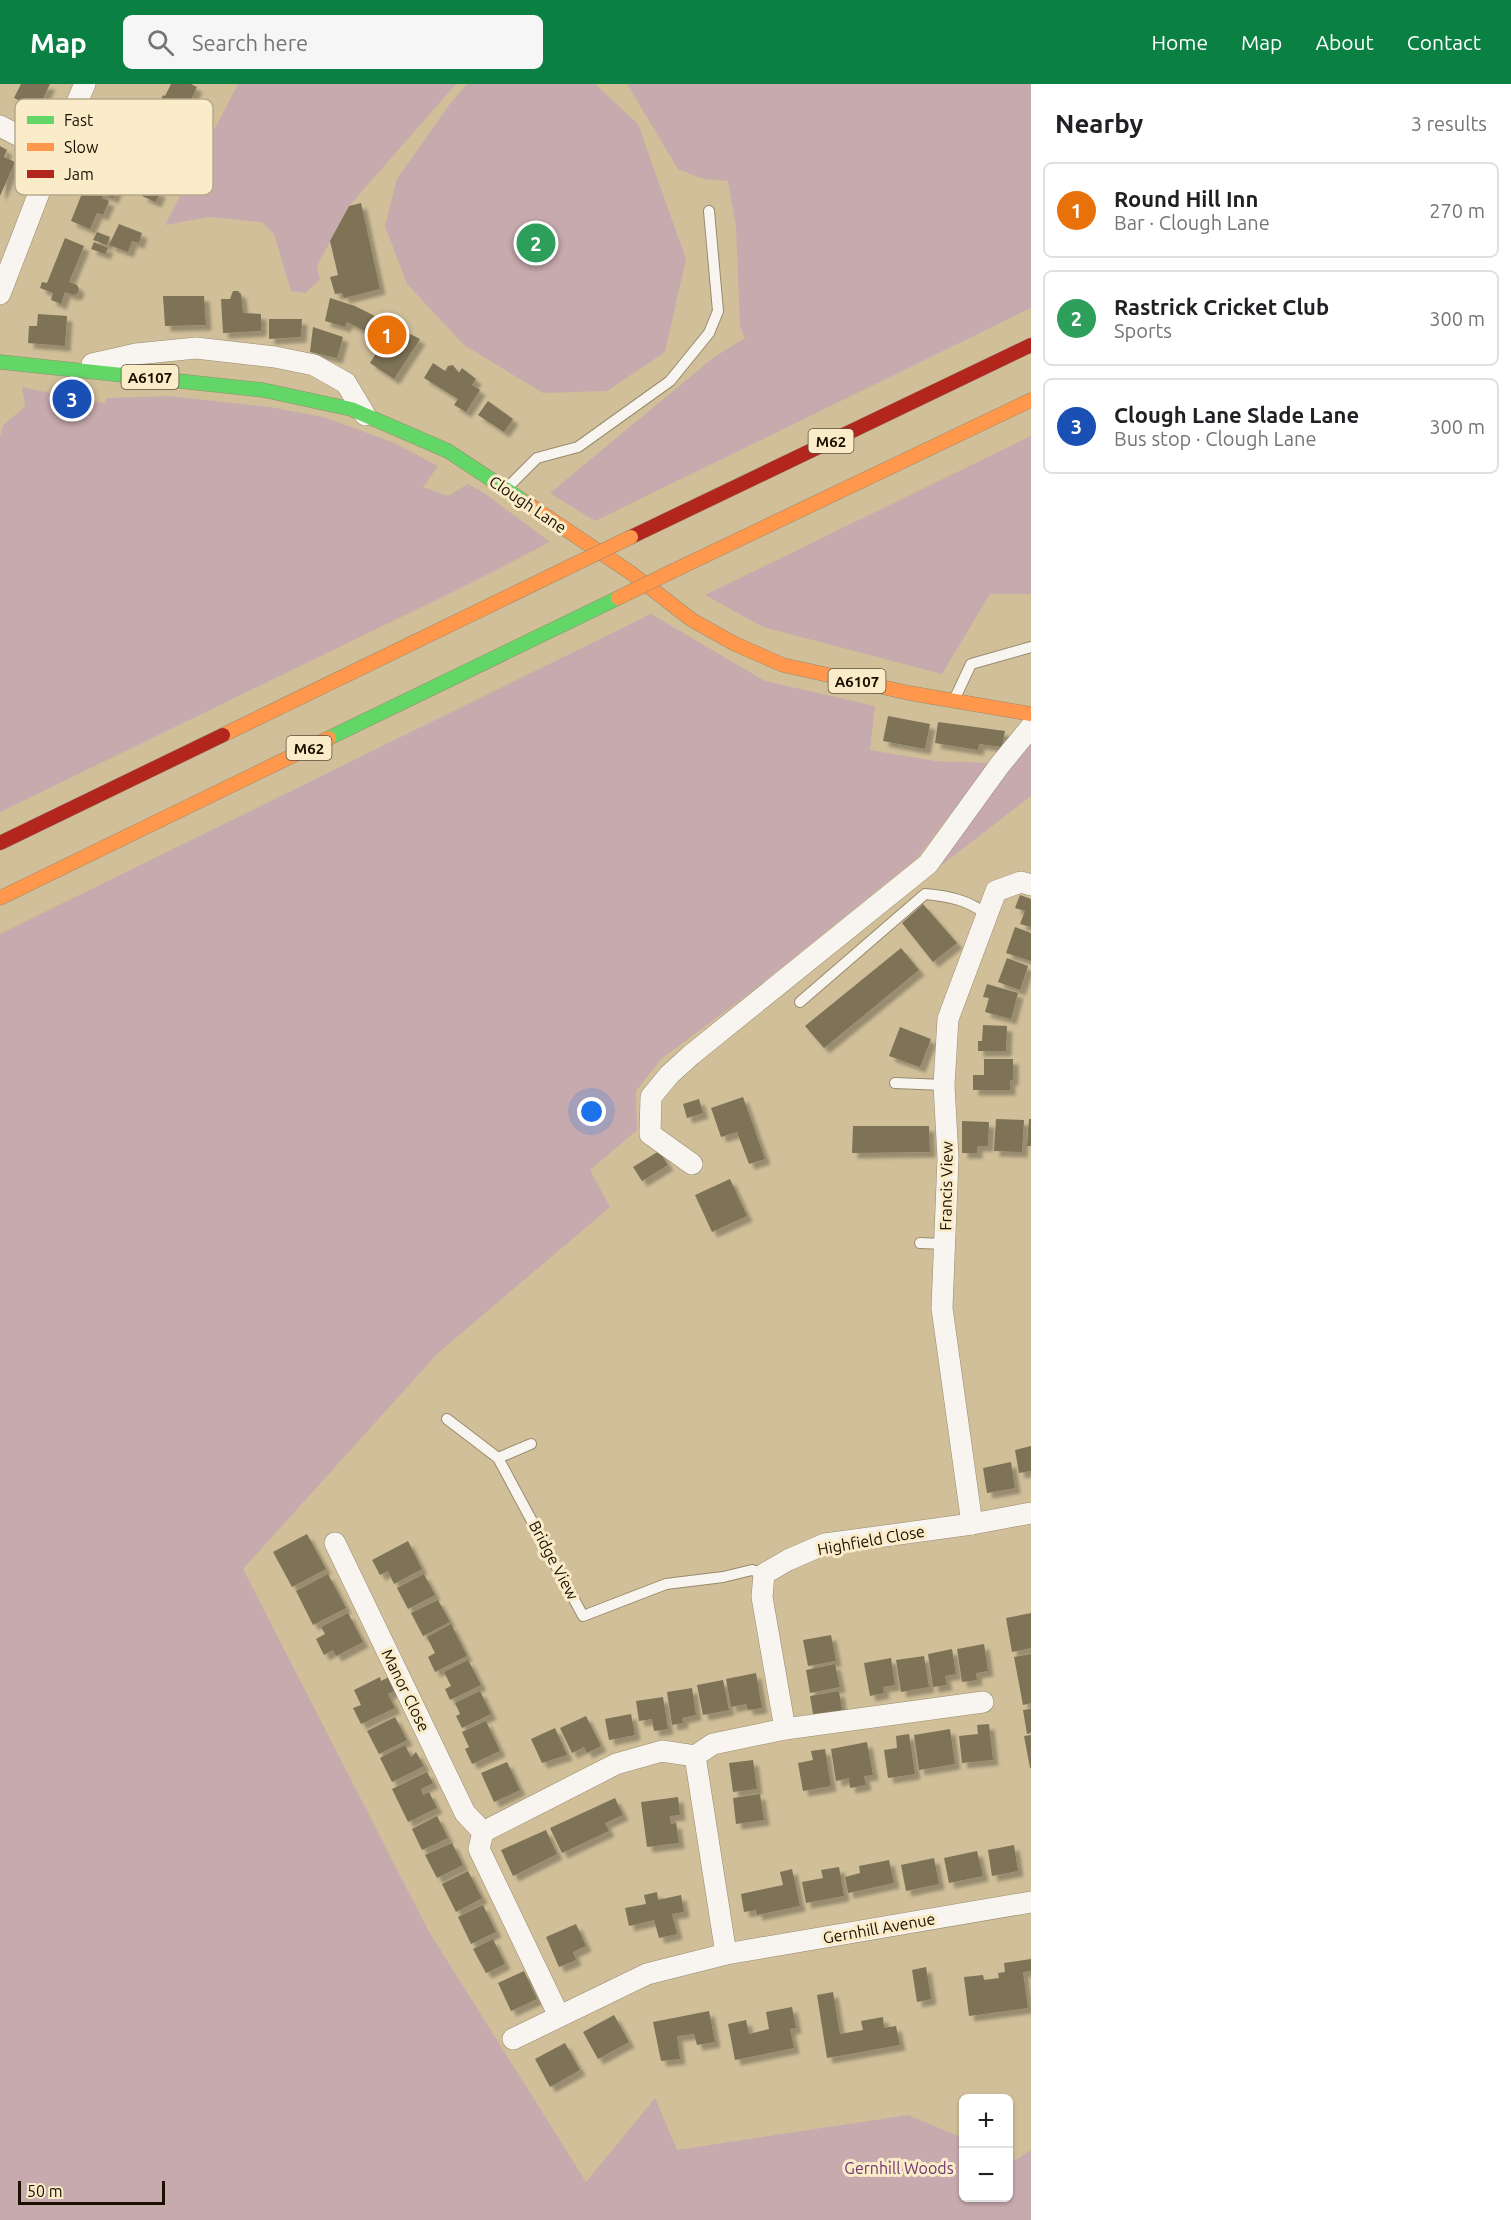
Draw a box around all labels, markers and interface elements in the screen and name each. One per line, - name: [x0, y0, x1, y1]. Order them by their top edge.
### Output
- search box: [123, 15, 543, 69]
- icon: search: [144, 26, 177, 59]
- text: Map: [30, 27, 87, 58]
- text: Search here: [192, 30, 308, 55]
- text: Home: [1151, 30, 1208, 54]
- text: Map: [1241, 30, 1282, 54]
- text: About: [1315, 30, 1374, 54]
- text: Contact: [1407, 30, 1481, 54]
- legend: [15, 99, 213, 195]
- text: Nearby: [1055, 109, 1143, 138]
- text: Fast: [64, 111, 94, 129]
- text: 3 results: [1411, 112, 1487, 135]
- text: Slow: [64, 138, 99, 156]
- text: Jam: [64, 165, 94, 183]
- text: Round Hill Inn: [1114, 186, 1258, 211]
- text: 1: [1071, 199, 1082, 222]
- text: 270 m: [1429, 199, 1485, 222]
- text: Bar · Clough Lane: [1114, 211, 1270, 234]
- pin: 2: [516, 220, 556, 266]
- text: Rastrick Cricket Club: [1114, 294, 1329, 319]
- text: 2: [1071, 307, 1082, 330]
- text: 300 m: [1429, 307, 1485, 330]
- pin: 1: [368, 312, 406, 358]
- text: Sports: [1114, 319, 1172, 342]
- road number: A6107: [122, 365, 178, 389]
- pin: 3: [52, 376, 92, 422]
- text: Clough Lane Slade Lane: [1114, 402, 1359, 427]
- text: 3: [1071, 415, 1082, 438]
- text: 300 m: [1429, 415, 1485, 438]
- text: Bus stop · Clough Lane: [1114, 427, 1316, 450]
- road number: M62: [808, 429, 854, 453]
- street label: Clough Lane: [486, 472, 570, 536]
- road number: A6107: [828, 669, 886, 693]
- road number: M62: [286, 736, 332, 760]
- your location: [577, 1097, 606, 1126]
- street label: Francis View: [936, 1141, 956, 1231]
- street label: Bridge View: [526, 1517, 583, 1603]
- street label: Highfield Close: [816, 1522, 926, 1558]
- street label: Manor Close: [378, 1646, 434, 1734]
- street label: Gernhill Avenue: [821, 1909, 937, 1947]
- map controls: [959, 2094, 1013, 2202]
- button: +: [959, 2094, 1013, 2148]
- button: −: [959, 2148, 1013, 2202]
- park label: Gernhill Woods: [844, 2159, 954, 2177]
- scale bar: [18, 2178, 165, 2206]
- text: 50 m: [27, 2182, 63, 2200]

